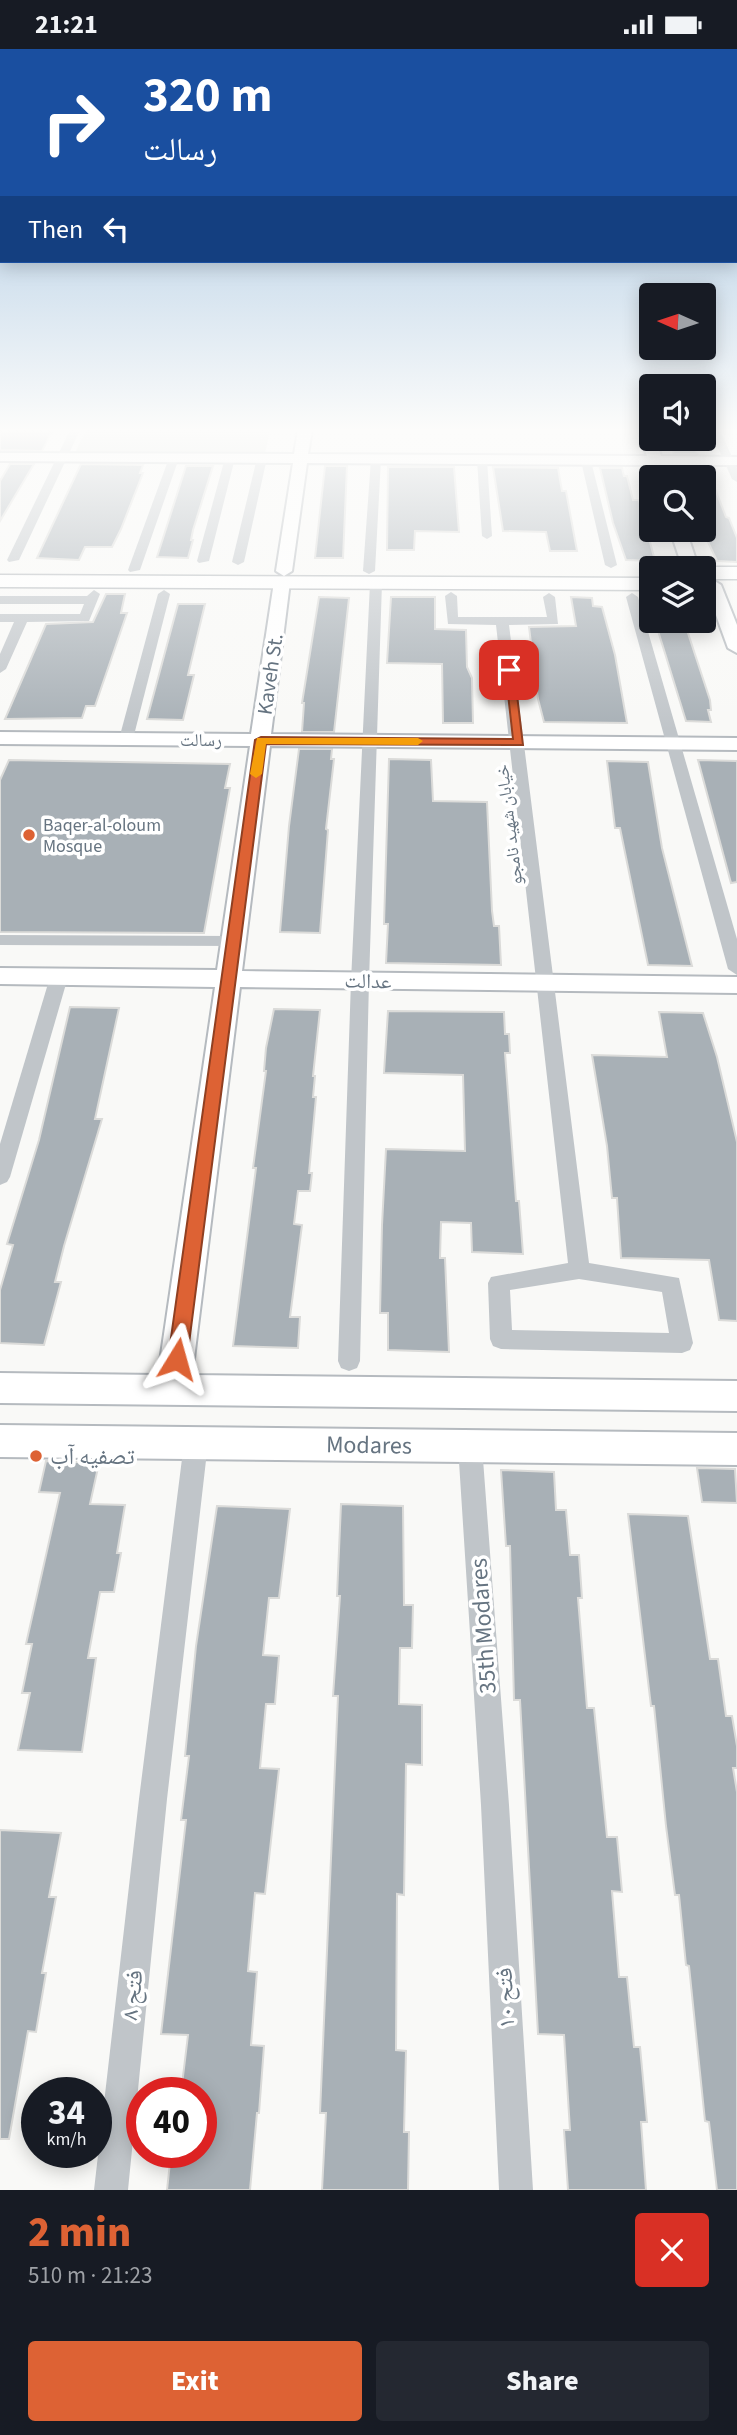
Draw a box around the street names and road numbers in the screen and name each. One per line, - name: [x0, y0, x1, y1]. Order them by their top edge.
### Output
- street label: Kaveh St.: [249, 631, 291, 717]
- street label: رسالت: [180, 728, 222, 753]
- street label: خیابان شهید نامجو: [490, 763, 529, 887]
- street label: عدالت: [344, 966, 392, 996]
- street label: Modares: [326, 1427, 412, 1464]
- street label: 35th Modares: [461, 1557, 506, 1695]
- street label: فتح ۱۰: [486, 1967, 525, 2029]
- street label: فتح ۸: [112, 1968, 153, 2022]

